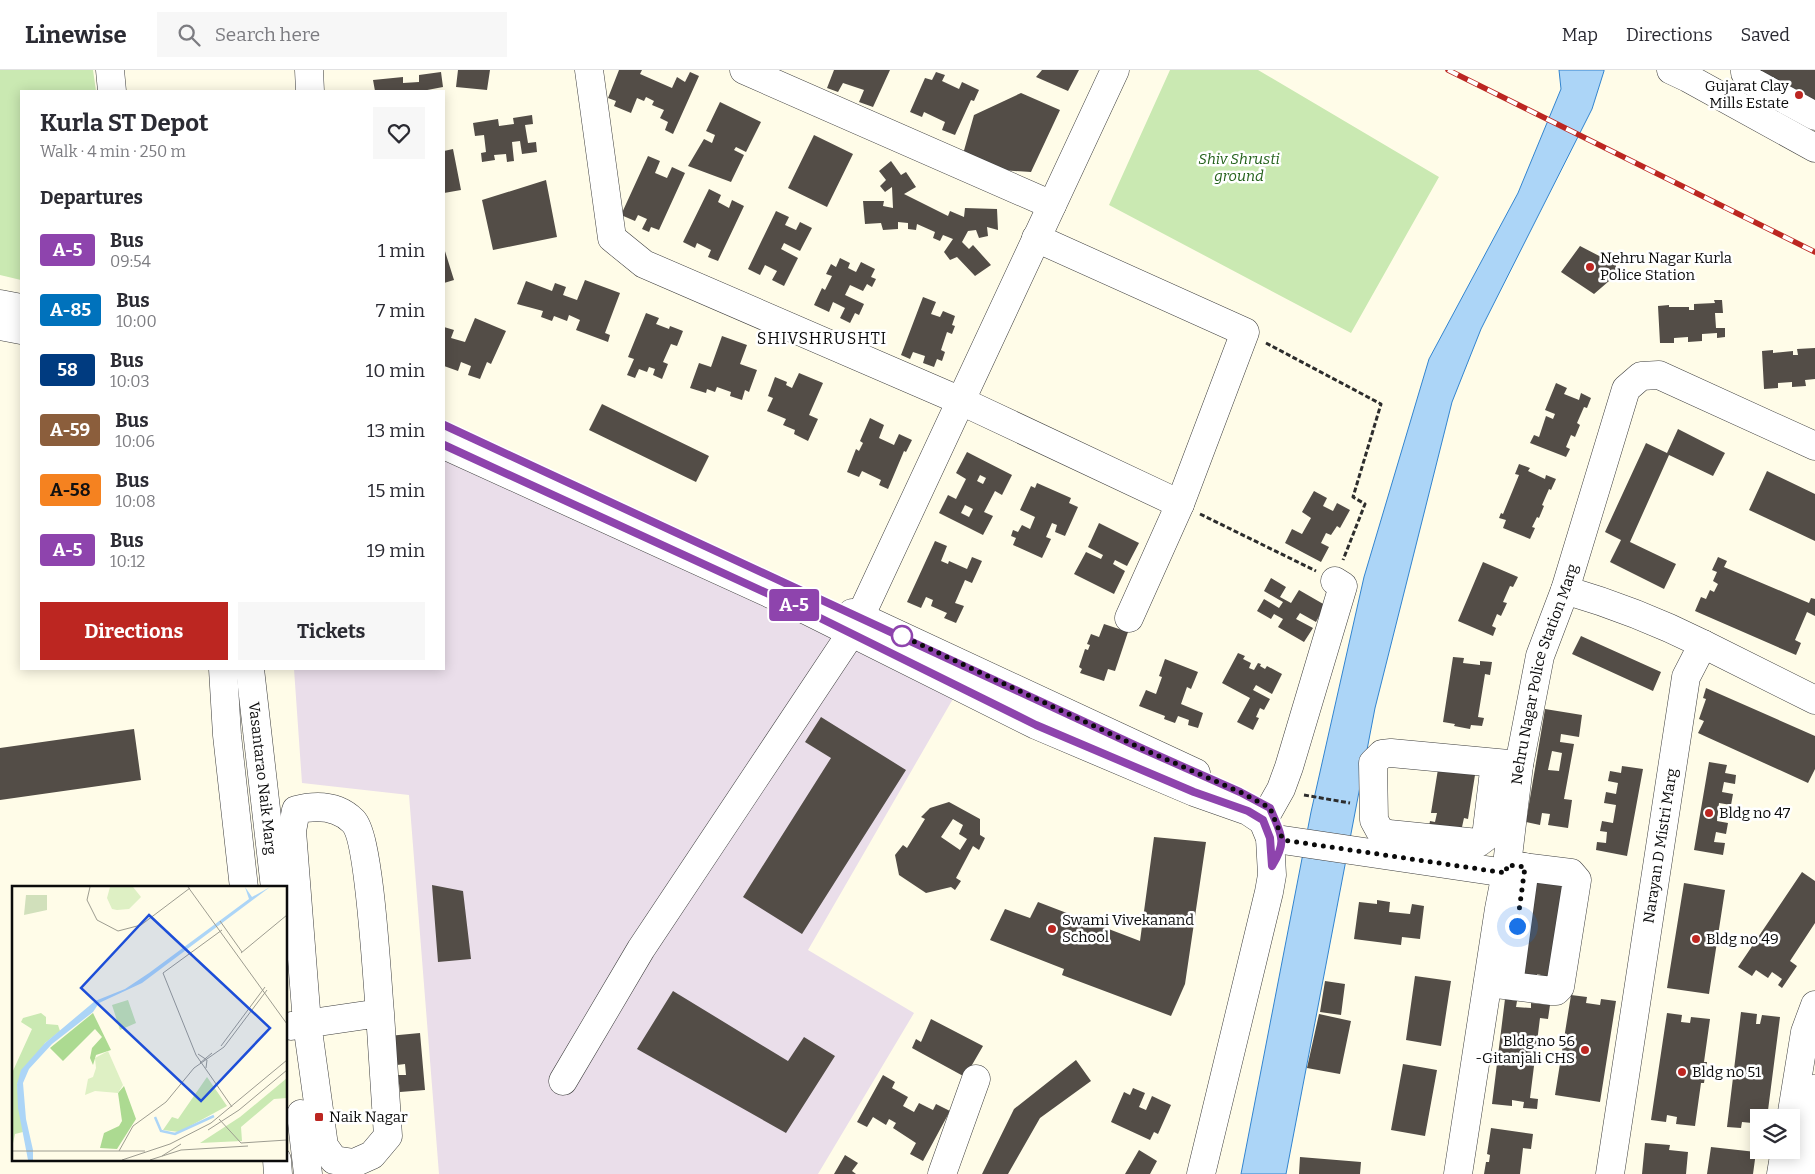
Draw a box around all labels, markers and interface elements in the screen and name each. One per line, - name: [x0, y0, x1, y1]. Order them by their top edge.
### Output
- search box: [157, 12, 507, 57]
- text: Linewise: [25, 21, 127, 49]
- icon: search: [175, 21, 203, 49]
- text: Search here: [215, 23, 320, 46]
- text: Map: [1562, 24, 1598, 46]
- text: Directions: [1626, 24, 1713, 46]
- text: Saved: [1741, 24, 1790, 46]
- place label: Gujarat Clay Mills Estate: [1705, 77, 1789, 112]
- marker: Gujarat Clay Mills Estate: [1793, 89, 1805, 101]
- button: heart: [373, 107, 425, 159]
- text: Kurla ST Depot: [40, 109, 209, 137]
- text: Walk · 4 min · 250 m: [40, 142, 186, 161]
- park label: Shiv Shrusti ground: [1198, 150, 1280, 185]
- text: Departures: [40, 186, 143, 209]
- text: Bus: [110, 229, 144, 252]
- text: A-5: [53, 239, 82, 261]
- text: 1 min: [378, 239, 425, 262]
- place label: Nehru Nagar Kurla Police Station: [1600, 249, 1732, 284]
- text: 09:54: [110, 252, 151, 271]
- marker: Nehru Nagar Kurla Police Station: [1584, 261, 1596, 273]
- text: Bus: [116, 289, 150, 312]
- text: A-85: [50, 299, 91, 321]
- text: 7 min: [376, 299, 425, 322]
- text: 10:00: [116, 312, 157, 331]
- district label: SHIVSHRUSHTI: [757, 329, 887, 348]
- text: Bus: [110, 349, 144, 372]
- text: 58: [57, 359, 78, 381]
- text: 10 min: [365, 359, 425, 382]
- text: 10:03: [110, 372, 150, 391]
- text: Bus: [115, 409, 149, 432]
- text: A-59: [50, 419, 90, 441]
- text: 13 min: [367, 419, 425, 442]
- text: 10:06: [115, 432, 155, 451]
- text: Bus: [116, 469, 149, 492]
- text: A-58: [50, 479, 91, 501]
- text: 15 min: [368, 479, 425, 502]
- text: 10:08: [116, 492, 156, 511]
- text: Bus: [110, 529, 144, 552]
- text: A-5: [53, 539, 82, 561]
- text: 19 min: [367, 539, 425, 562]
- text: 10:12: [110, 552, 145, 571]
- street label: Nehru Nagar Police Station Marg: [1508, 562, 1581, 786]
- line badge: A-5: [765, 589, 823, 621]
- text: A-5: [779, 594, 809, 616]
- button: Directions: [40, 602, 228, 660]
- button: Tickets: [238, 602, 425, 660]
- unlabelled marker: [891, 625, 913, 647]
- street label: Vasantarao Naik Marg: [245, 701, 280, 856]
- street label: Narayan D Mistri Marg: [1639, 767, 1681, 924]
- place label: Bldg no 47: [1719, 804, 1791, 822]
- marker: Bldg no 47: [1703, 807, 1715, 819]
- inset map: [12, 886, 288, 1162]
- place label: Swami Vivekanand School: [1062, 911, 1194, 946]
- your location: [1505, 914, 1530, 939]
- marker: Swami Vivekanand School: [1046, 923, 1058, 935]
- place label: Bldg no 49: [1706, 930, 1779, 948]
- marker: Bldg no 49: [1690, 933, 1702, 945]
- place label: Bldg no 56 -Gitanjali CHS: [1475, 1032, 1575, 1067]
- marker: Bldg no 56 -Gitanjali CHS: [1579, 1044, 1591, 1056]
- place label: Bldg no 51: [1692, 1063, 1761, 1081]
- marker: Bldg no 51: [1676, 1066, 1688, 1078]
- place label: Naik Nagar: [329, 1108, 408, 1126]
- map controls: [1750, 1109, 1800, 1159]
- button: layers: [1750, 1109, 1800, 1159]
- marker: Naik Nagar: [313, 1111, 325, 1123]

